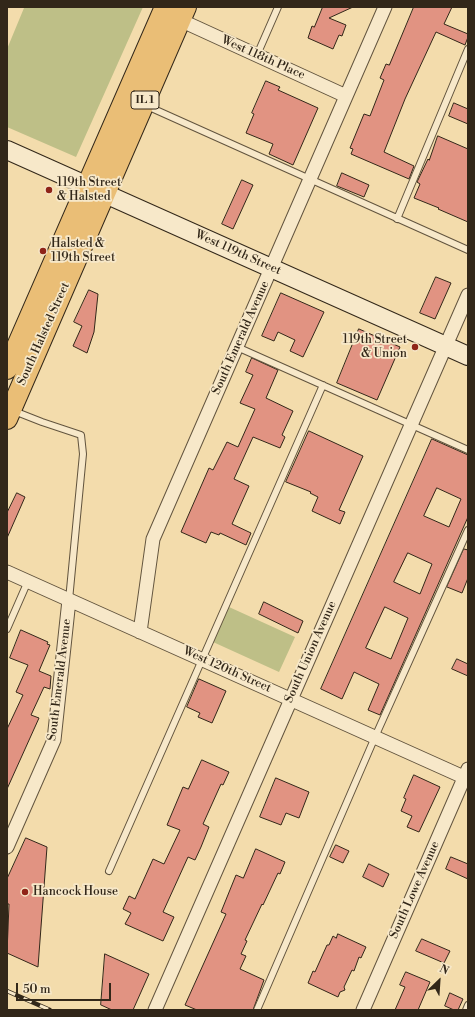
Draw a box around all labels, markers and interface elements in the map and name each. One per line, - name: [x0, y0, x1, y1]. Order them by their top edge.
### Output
- street label: West 118th Place: [219, 33, 307, 83]
- road number: IL 1: [131, 91, 159, 109]
- place label: 119th Street & Halsted: [57, 176, 121, 204]
- marker: 119th Street & Halsted: [44, 185, 54, 195]
- street label: West 119th Street: [193, 228, 283, 278]
- place label: Halsted & 119th Street: [51, 237, 115, 265]
- marker: Halsted & 119th Street: [38, 246, 48, 256]
- street label: South Emerald Avenue: [209, 279, 273, 397]
- street label: South Halsted Street: [15, 280, 73, 388]
- place label: 119th Street & Union: [343, 333, 407, 361]
- marker: 119th Street & Union: [410, 342, 420, 352]
- street label: South Union Avenue: [282, 599, 340, 705]
- street label: South Emerald Avenue: [45, 618, 75, 742]
- street label: West 120th Street: [181, 644, 273, 696]
- street label: South Lowe Avenue: [387, 839, 443, 941]
- place label: Hancock House: [33, 885, 118, 899]
- marker: Hancock House: [20, 887, 30, 897]
- north arrow: [419, 961, 459, 1001]
- text: N: [437, 962, 451, 978]
- scale bar: [18, 975, 113, 1001]
- text: 50 m: [23, 982, 51, 997]

